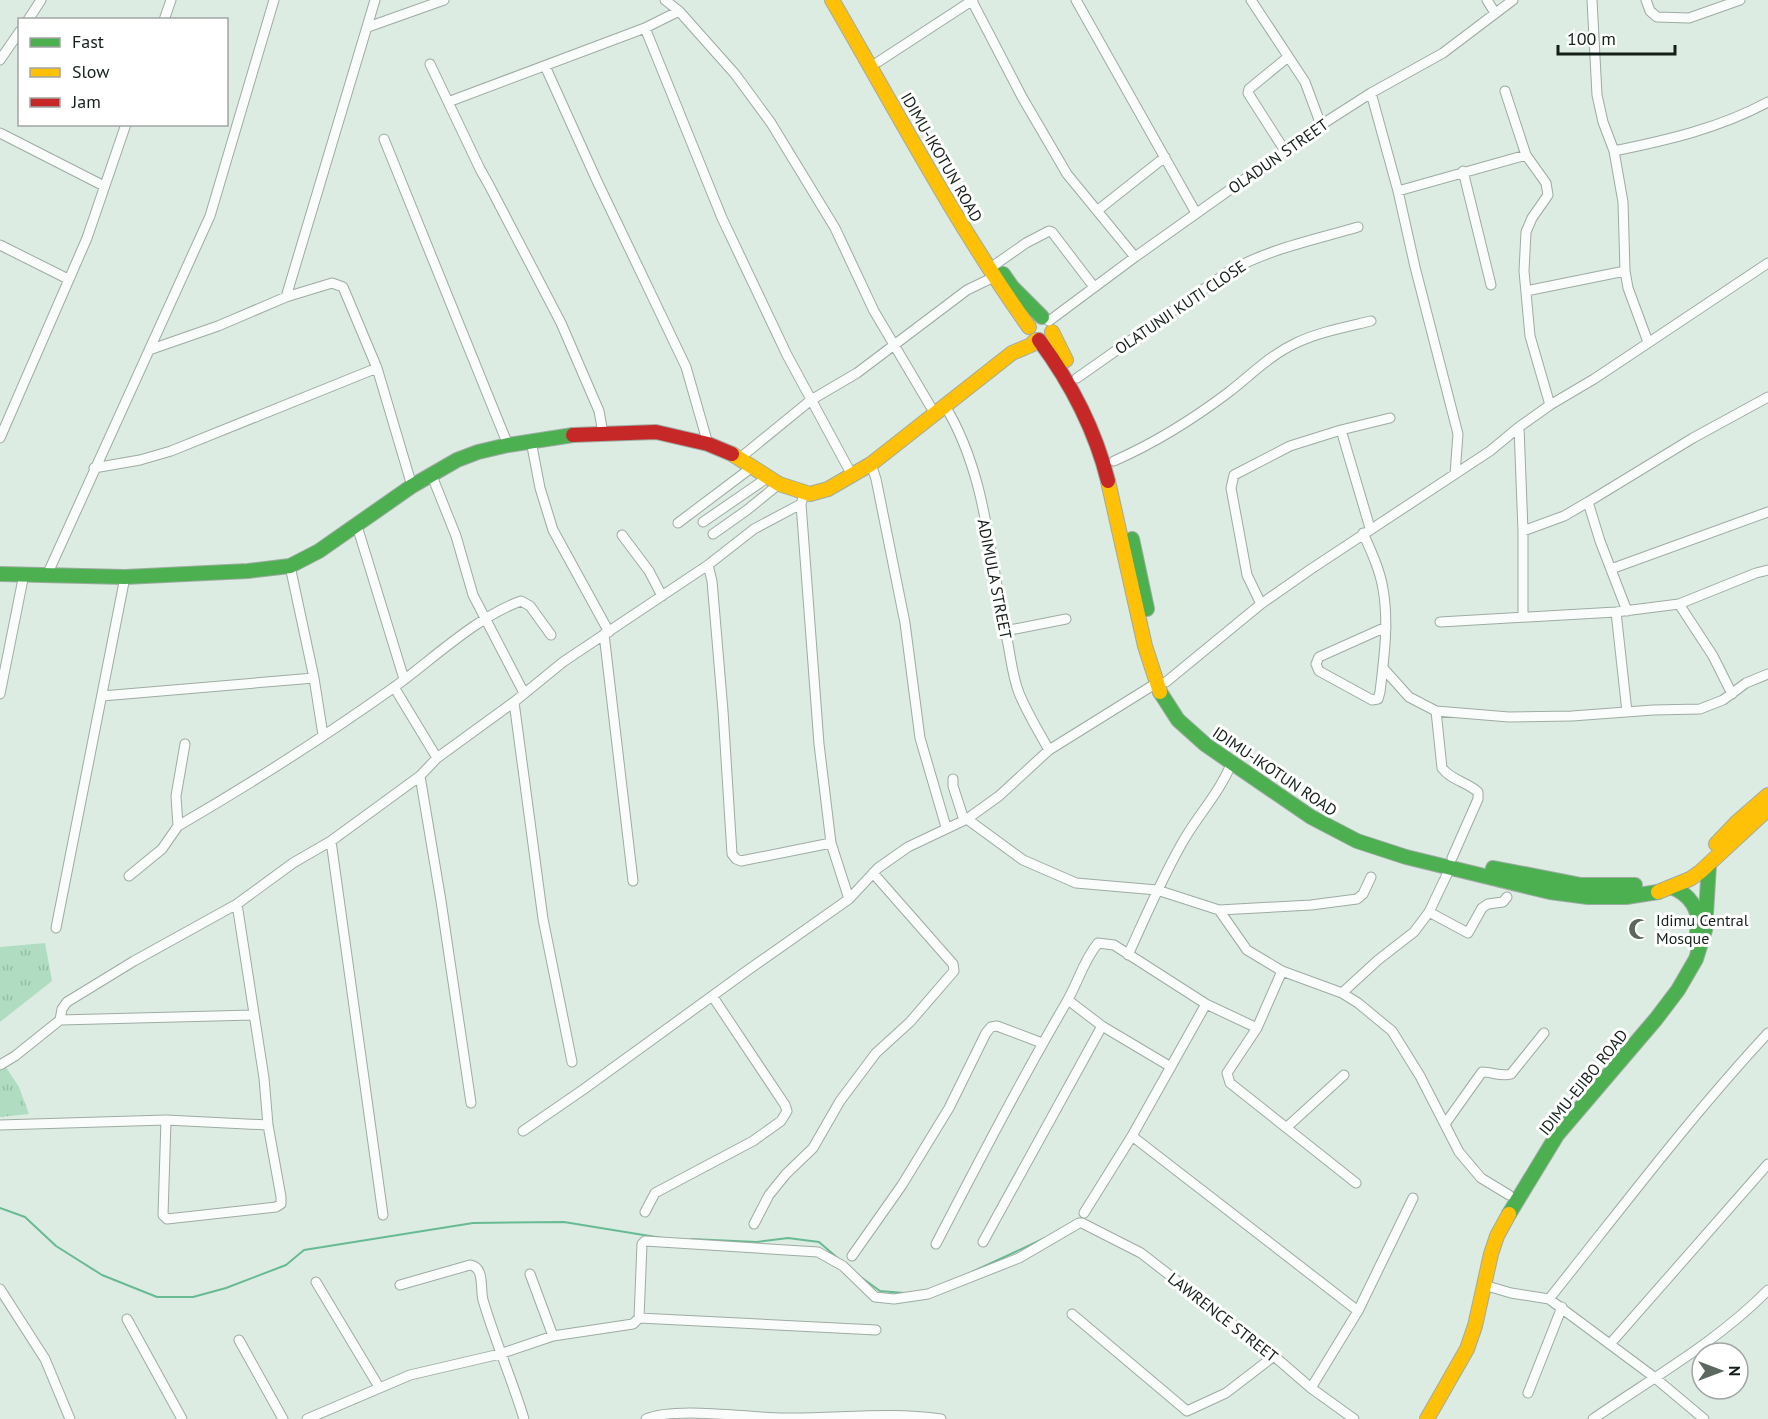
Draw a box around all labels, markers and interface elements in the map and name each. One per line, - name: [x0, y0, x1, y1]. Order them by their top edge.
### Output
- legend: [18, 18, 228, 126]
- scale bar: [1558, 18, 1675, 56]
- text: 100 m: [1567, 27, 1616, 50]
- text: Fast: [72, 30, 104, 53]
- text: Slow: [72, 60, 110, 83]
- street label: IDIMU-IKOTUN ROAD: [897, 89, 987, 225]
- text: Jam: [71, 90, 101, 113]
- street label: OLADUN STREET: [1224, 114, 1332, 198]
- street label: OLATUNJI KUTI CLOSE: [1111, 256, 1249, 358]
- street label: ADIMULA STREET: [974, 517, 1016, 641]
- street label: IDIMU-IKOTUN ROAD: [1209, 722, 1341, 820]
- place label: Idimu Central Mosque: [1656, 910, 1749, 948]
- mosque icon: Idimu Central Mosque: [1627, 917, 1651, 941]
- street label: IDIMU-EJIBO ROAD: [1534, 1025, 1632, 1139]
- street label: LAWRENCE STREET: [1164, 1268, 1282, 1366]
- north arrow: [1690, 1341, 1750, 1401]
- text: N: [1725, 1366, 1745, 1376]

